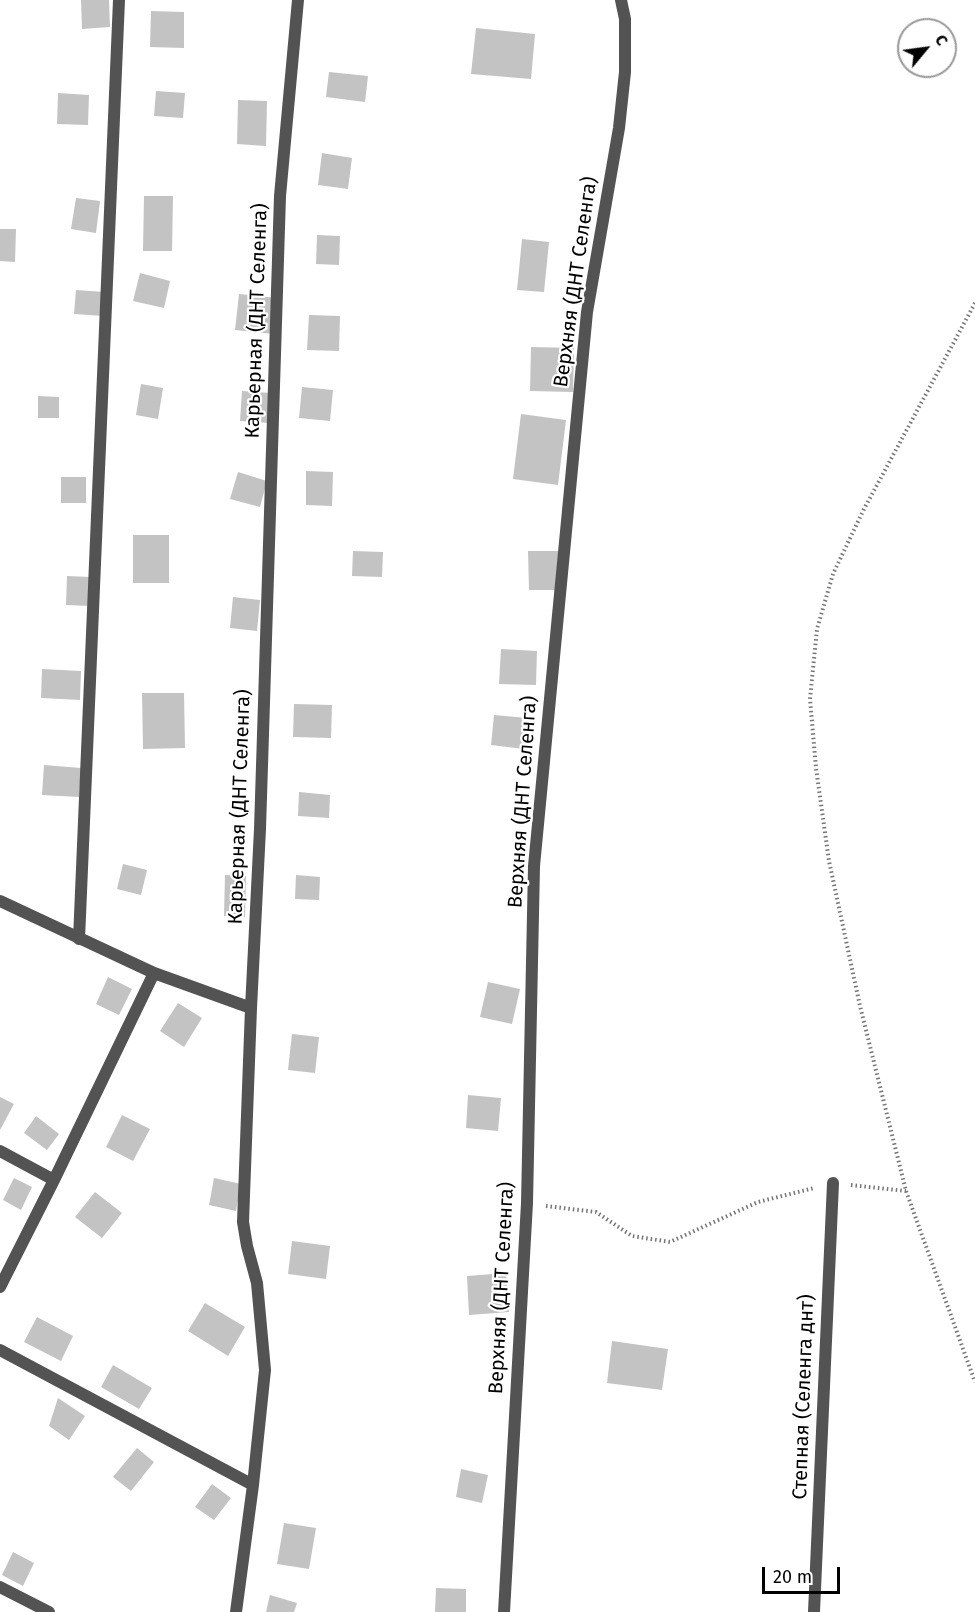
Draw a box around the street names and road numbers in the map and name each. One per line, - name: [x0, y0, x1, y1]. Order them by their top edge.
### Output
- street label: Верхняя (ДНТ Селенга): [549, 175, 603, 389]
- street label: Карьерная (ДНТ Селенга): [241, 203, 273, 439]
- street label: Карьерная (ДНТ Селенга): [224, 689, 256, 925]
- street label: Верхняя (ДНТ Селенга): [504, 695, 542, 909]
- street label: Верхняя (ДНТ Селенга): [484, 1181, 520, 1395]
- street label: Степная (Селенга днт): [788, 1294, 820, 1500]

